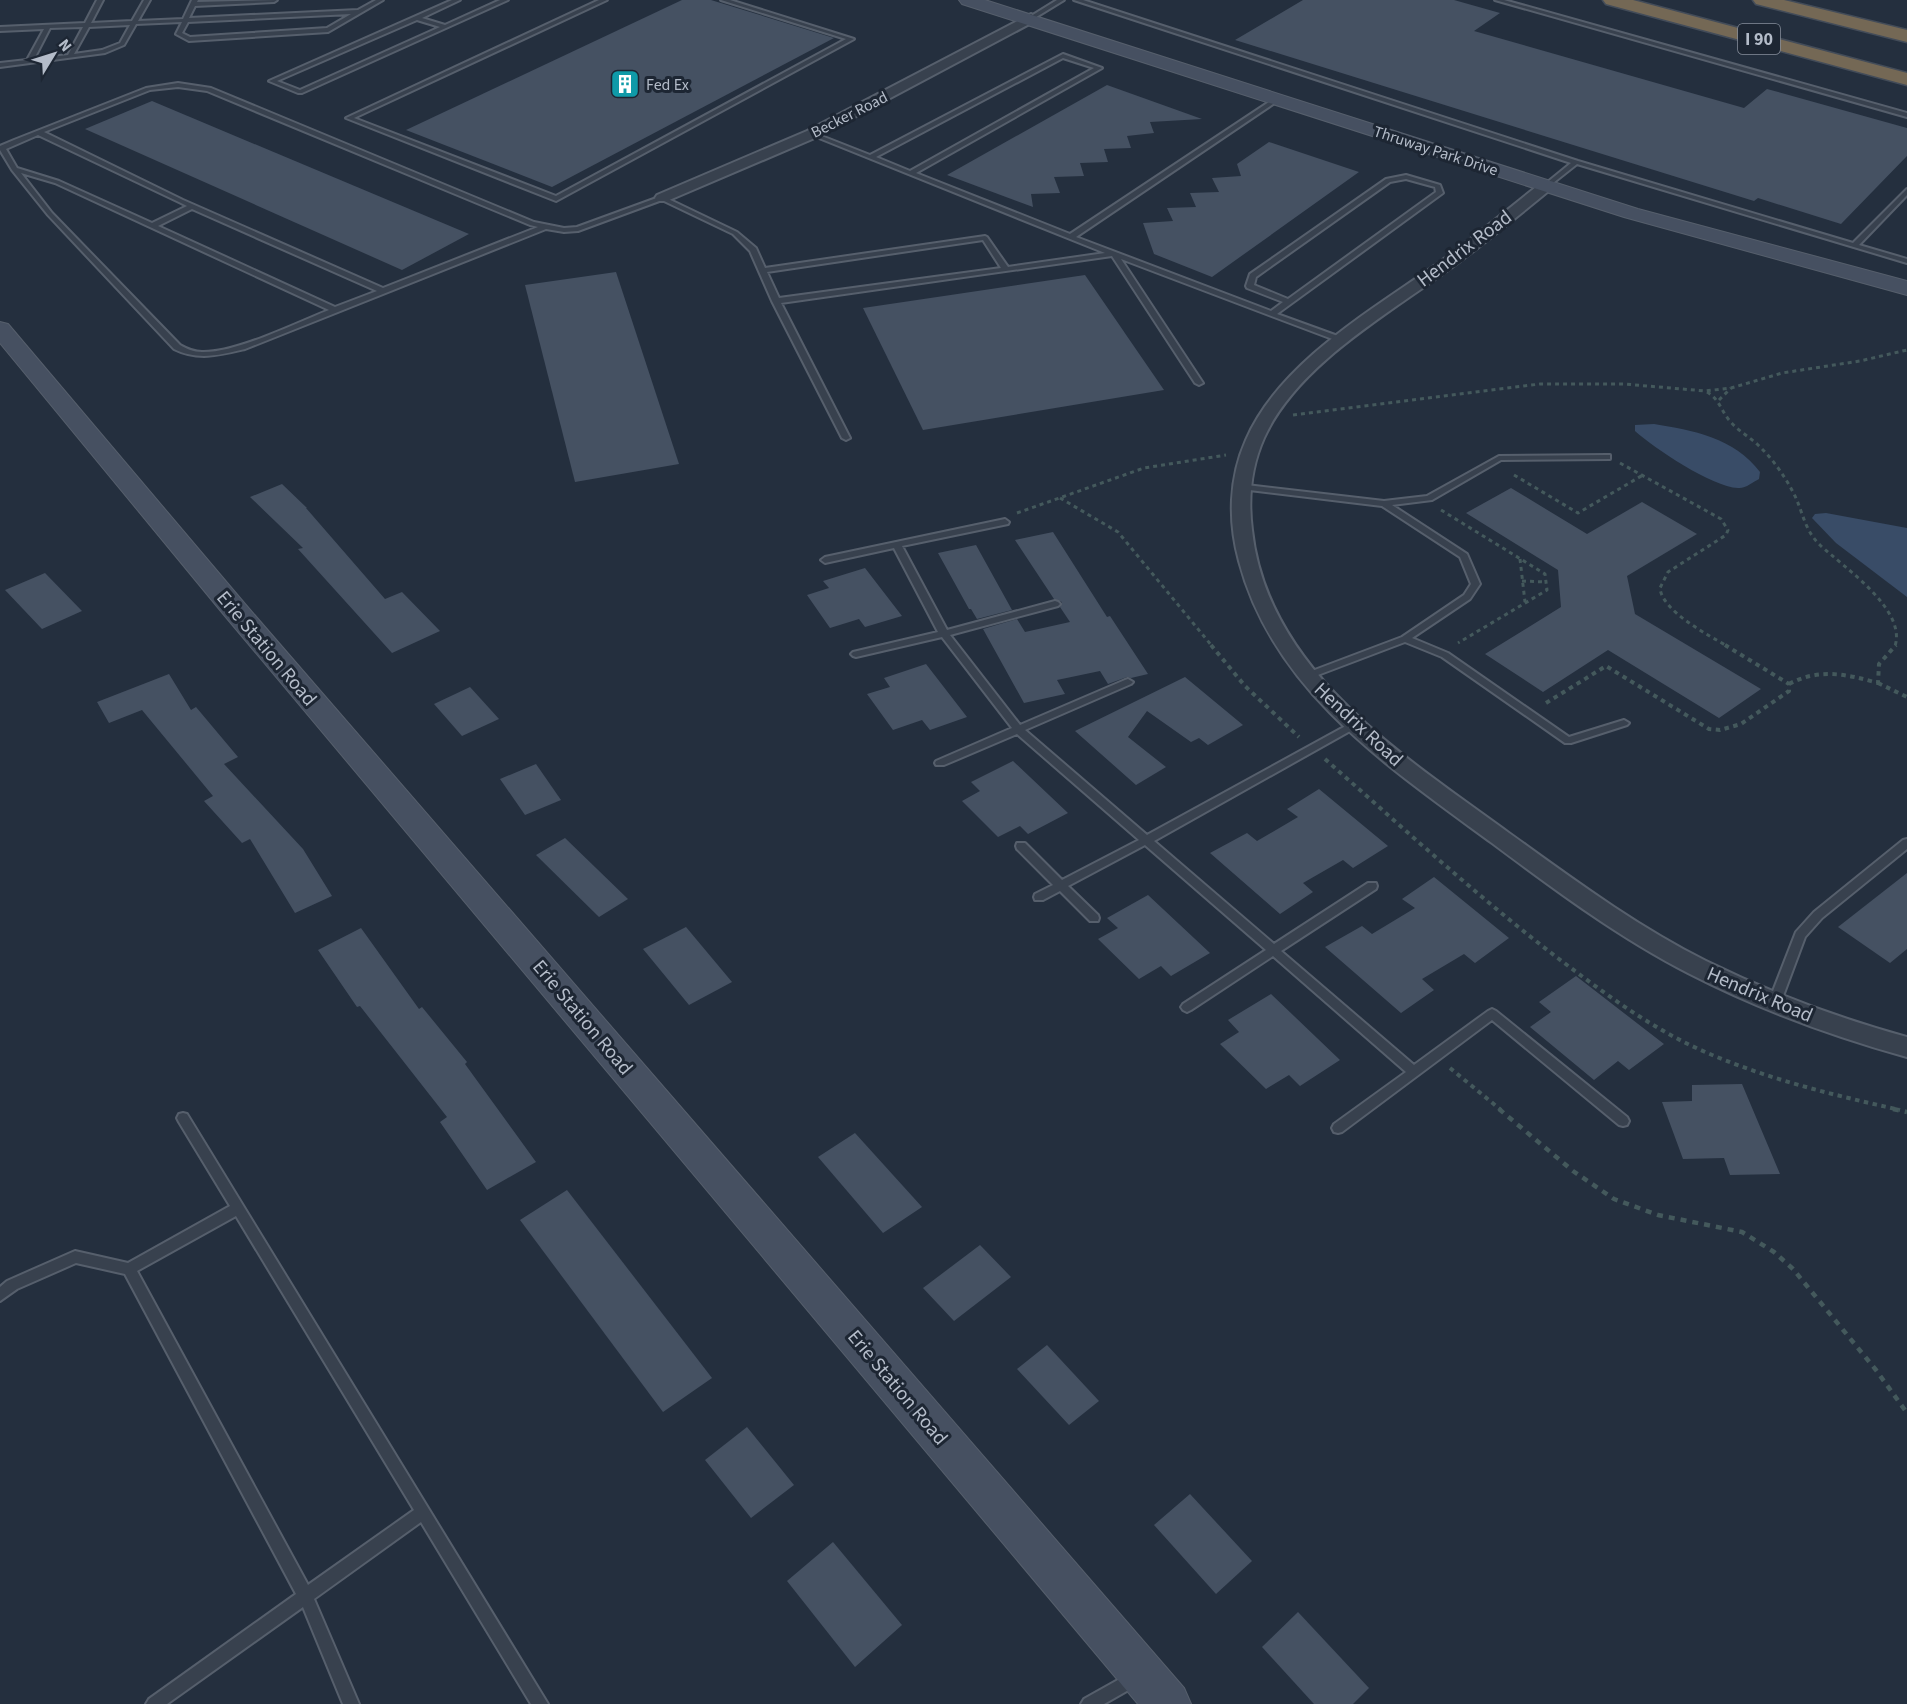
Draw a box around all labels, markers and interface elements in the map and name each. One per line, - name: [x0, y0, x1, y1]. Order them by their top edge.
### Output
- north arrow: [24, 24, 84, 84]
- road number: I 90: [1738, 24, 1780, 54]
- text: N: [53, 34, 77, 56]
- building icon: Fed Ex: [609, 68, 641, 100]
- place label: Fed Ex: [646, 74, 689, 96]
- street label: Becker Road: [807, 86, 892, 144]
- street label: Thruway Park Drive: [1371, 120, 1501, 181]
- street label: Hendrix Road: [1411, 204, 1518, 294]
- street label: Erie Station Road: [210, 585, 323, 712]
- street label: Hendrix Road: [1308, 676, 1409, 773]
- street label: Erie Station Road: [526, 954, 639, 1081]
- street label: Hendrix Road: [1702, 960, 1817, 1030]
- street label: Erie Station Road: [841, 1324, 954, 1451]

